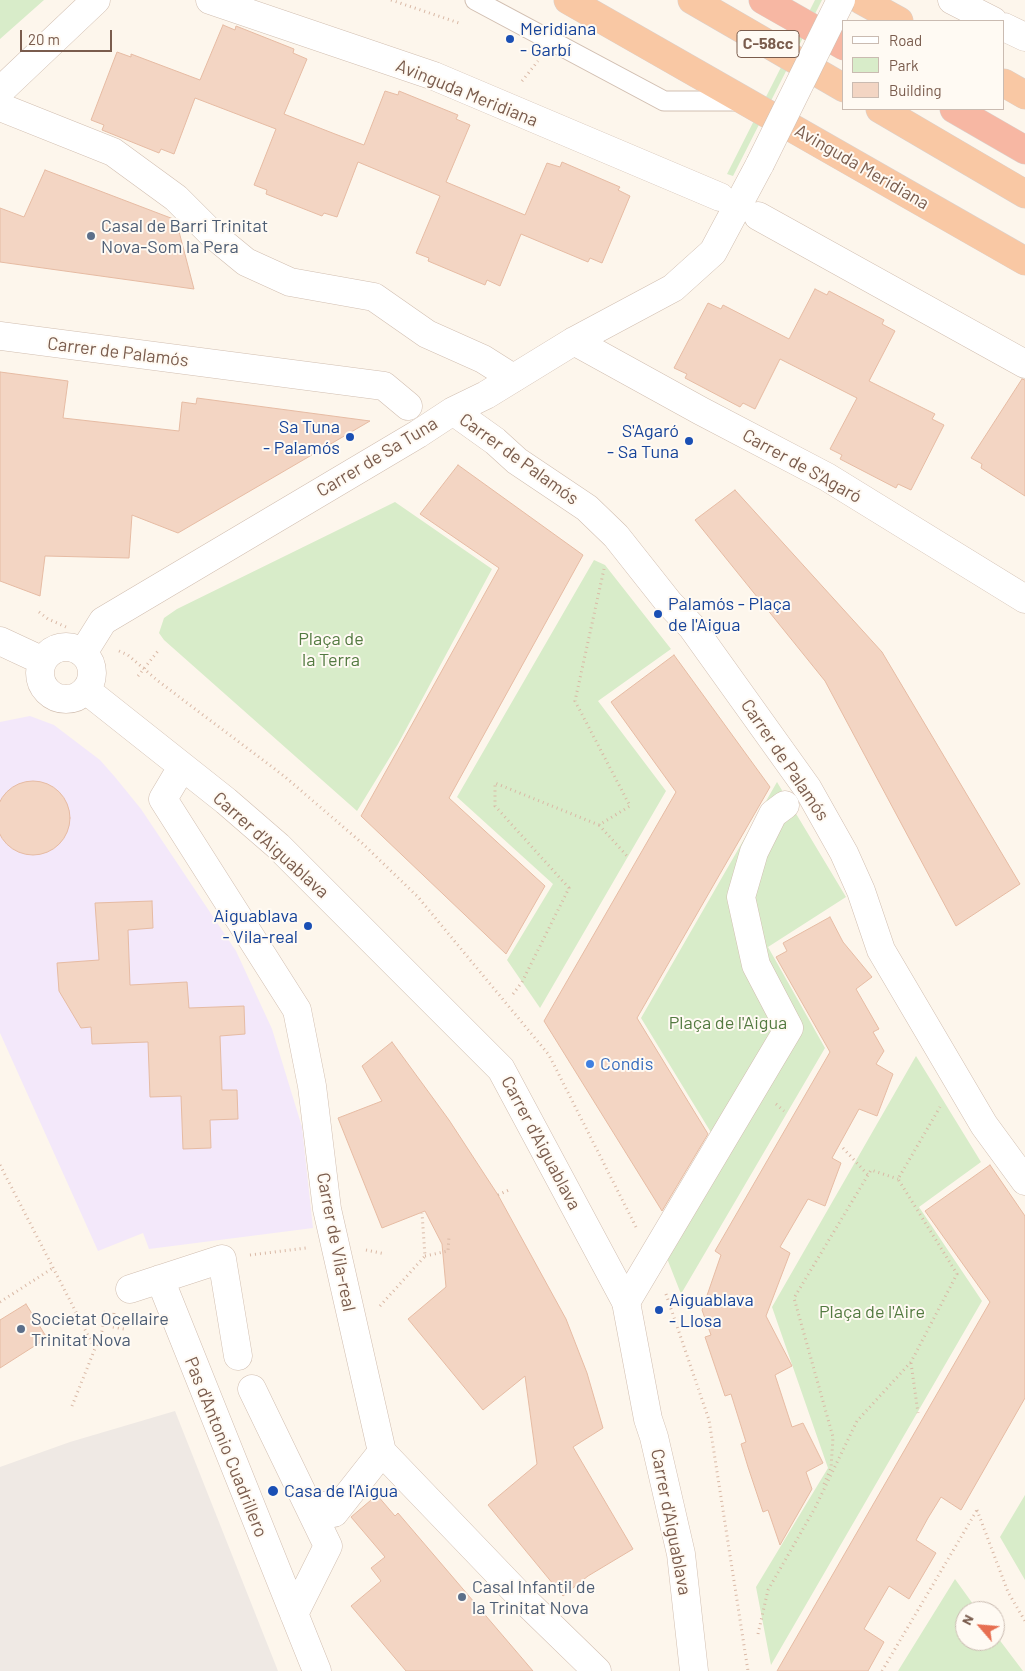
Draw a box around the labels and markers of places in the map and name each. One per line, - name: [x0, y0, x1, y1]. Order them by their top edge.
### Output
- place label: Meridiana - Garbí: [520, 18, 596, 60]
- marker: Meridiana - Garbí: [504, 33, 516, 45]
- place label: Casal de Barri Trinitat Nova-Som la Pera: [101, 215, 268, 258]
- marker: Casal de Barri Trinitat Nova-Som la Pera: [85, 230, 97, 242]
- place label: Sa Tuna - Palamós: [263, 416, 340, 458]
- place label: S'Agaró - Sa Tuna: [607, 420, 679, 462]
- marker: Sa Tuna - Palamós: [344, 431, 356, 443]
- marker: S'Agaró - Sa Tuna: [683, 435, 695, 447]
- place label: Palamós - Plaça de l'Aigua: [668, 593, 791, 636]
- marker: Palamós - Plaça de l'Aigua: [652, 608, 664, 620]
- place label: Aiguablava - Vila-real: [213, 905, 298, 948]
- marker: Aiguablava - Vila-real: [302, 920, 314, 932]
- place label: Condis: [600, 1053, 653, 1075]
- marker: Condis: [584, 1058, 596, 1070]
- place label: Aiguablava - Llosa: [669, 1289, 754, 1332]
- marker: Aiguablava - Llosa: [653, 1304, 665, 1316]
- place label: Societat Ocellaire Trinitat Nova: [31, 1308, 169, 1350]
- marker: Societat Ocellaire Trinitat Nova: [15, 1323, 27, 1335]
- place label: Casa de l'Aigua: [284, 1480, 398, 1502]
- marker: Casa de l'Aigua: [266, 1484, 280, 1498]
- place label: Casal Infantil de la Trinitat Nova: [472, 1576, 595, 1618]
- marker: Casal Infantil de la Trinitat Nova: [456, 1591, 468, 1603]

